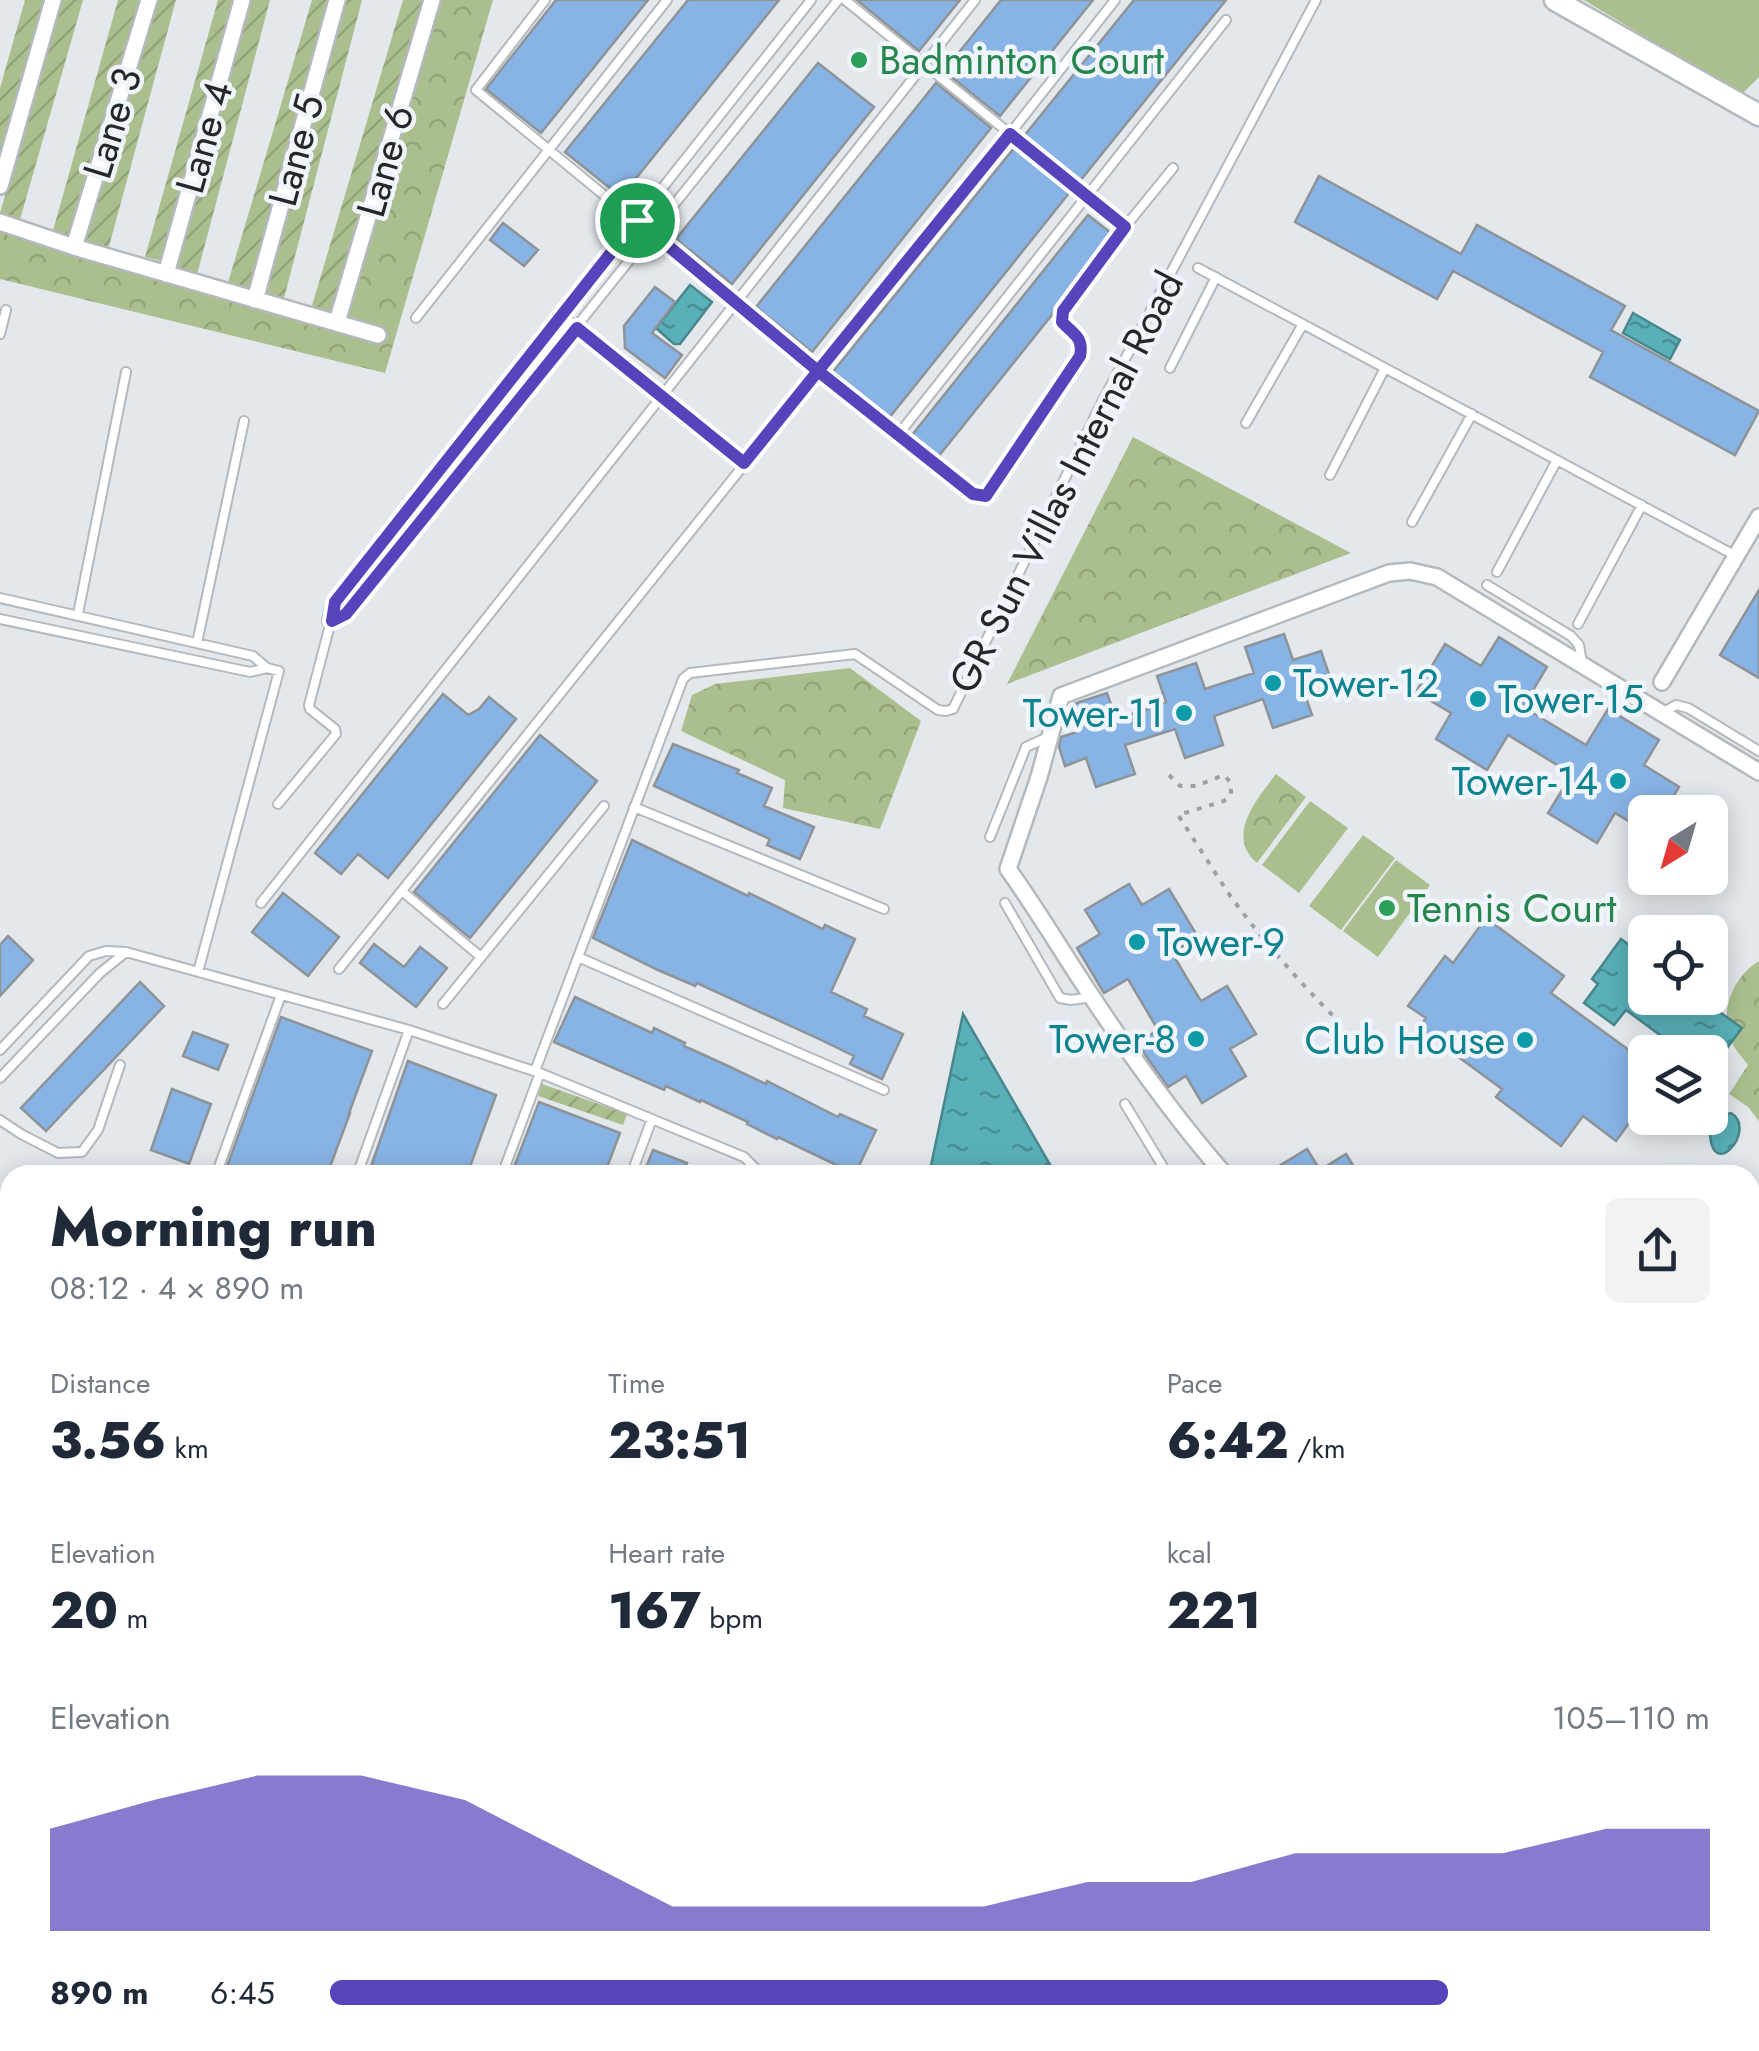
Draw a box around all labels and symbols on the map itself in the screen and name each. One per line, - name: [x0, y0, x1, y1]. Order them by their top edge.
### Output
- place label: Badminton Court: [879, 31, 1164, 89]
- marker: Badminton Court: [848, 49, 870, 71]
- street label: Lane 3: [68, 61, 156, 185]
- street label: Lane 4: [160, 74, 248, 200]
- street label: Lane 5: [253, 88, 339, 212]
- street label: Lane 6: [341, 98, 429, 224]
- pin: [595, 178, 680, 263]
- street label: GR Sun Villas Internal Road: [934, 261, 1198, 703]
- place label: Tower-12: [1293, 654, 1439, 712]
- place label: Tower-15: [1498, 670, 1644, 728]
- marker: Tower-12: [1262, 672, 1284, 694]
- place label: Tower-11: [1023, 684, 1164, 742]
- marker: Tower-15: [1467, 688, 1489, 710]
- marker: Tower-11: [1173, 702, 1195, 724]
- place label: Tower-14: [1452, 752, 1598, 810]
- marker: Tower-14: [1607, 770, 1629, 792]
- north arrow: [1628, 795, 1728, 895]
- place label: Tennis Court: [1407, 879, 1617, 937]
- marker: Tennis Court: [1376, 897, 1398, 919]
- place label: Tower-9: [1157, 913, 1285, 971]
- marker: Tower-9: [1126, 931, 1148, 953]
- place label: Tower-8: [1049, 1010, 1176, 1068]
- place label: Club House: [1304, 1011, 1505, 1069]
- marker: Tower-8: [1185, 1028, 1207, 1050]
- marker: Club House: [1514, 1029, 1536, 1051]

